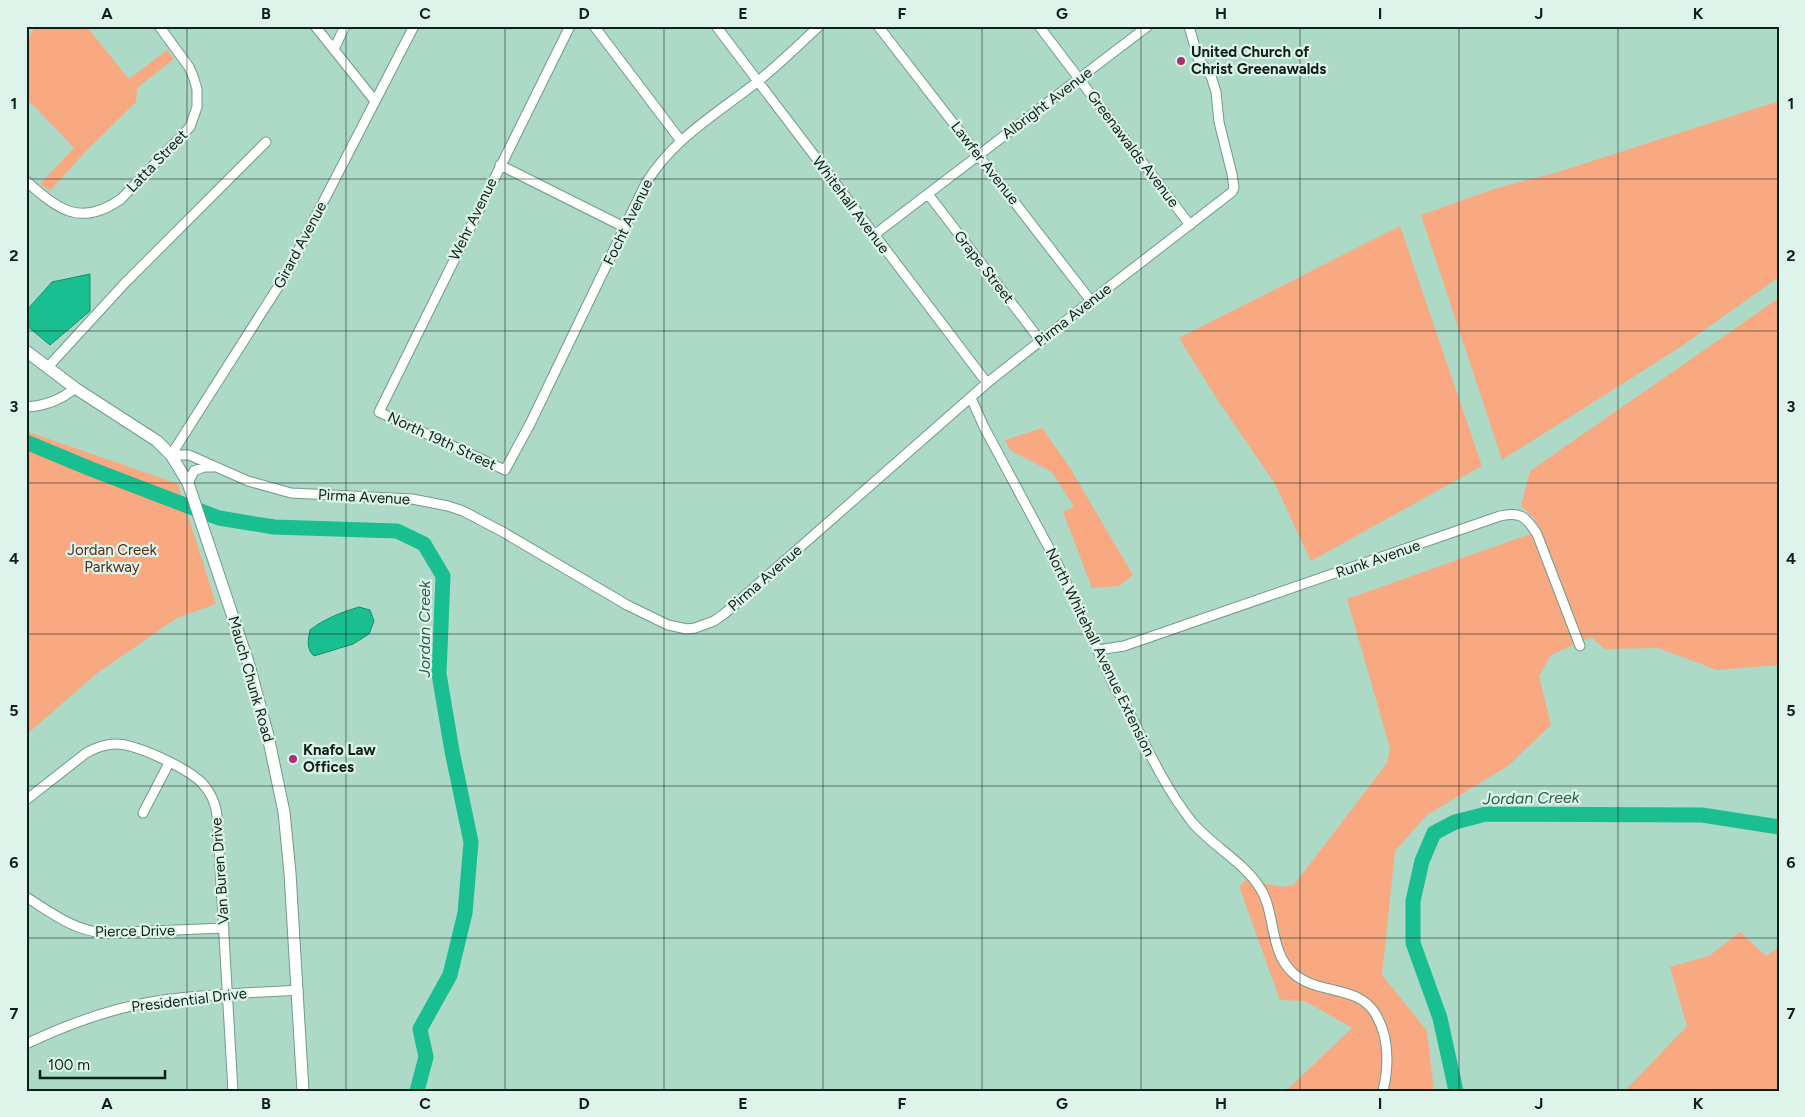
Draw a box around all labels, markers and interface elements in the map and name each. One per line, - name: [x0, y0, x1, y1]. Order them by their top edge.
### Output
- text: A: [101, 4, 113, 23]
- text: B: [261, 4, 271, 23]
- text: C: [419, 4, 431, 23]
- text: D: [578, 4, 590, 23]
- text: E: [738, 4, 748, 23]
- text: F: [898, 4, 907, 23]
- text: G: [1056, 4, 1068, 23]
- text: H: [1215, 4, 1227, 23]
- text: I: [1378, 4, 1382, 23]
- text: J: [1535, 4, 1543, 23]
- text: K: [1693, 4, 1704, 23]
- place label: United Church of Christ Greenawalds: [1191, 43, 1326, 78]
- marker: United Church of Christ Greenawalds: [1175, 55, 1187, 67]
- street label: Albright Avenue: [998, 63, 1096, 143]
- street label: Greenawalds Avenue: [1083, 87, 1183, 211]
- text: 1: [11, 94, 17, 113]
- text: 1: [1788, 94, 1794, 113]
- street label: Lawfer Avenue: [947, 118, 1023, 208]
- street label: Latta Street: [123, 126, 192, 196]
- street label: Whitehall Avenue: [809, 153, 893, 257]
- street label: Wehr Avenue: [445, 175, 501, 263]
- street label: Focht Avenue: [599, 176, 657, 268]
- street label: Girard Avenue: [270, 198, 330, 292]
- street label: Grape Street: [950, 227, 1018, 307]
- text: 2: [9, 246, 19, 265]
- text: 2: [1786, 246, 1796, 265]
- street label: Pirma Avenue: [1031, 280, 1115, 350]
- text: 3: [10, 397, 19, 416]
- text: 3: [1787, 397, 1796, 416]
- street label: North 19th Street: [385, 408, 499, 474]
- street label: Pirma Avenue: [318, 486, 410, 508]
- street label: Runk Avenue: [1334, 536, 1422, 582]
- park label: Jordan Creek Parkway: [67, 541, 157, 576]
- street label: Pirma Avenue: [724, 541, 806, 615]
- street label: North Whitehall Avenue Extension: [1042, 545, 1158, 759]
- text: 4: [9, 549, 19, 568]
- text: 4: [1786, 549, 1796, 568]
- water label: Jordan Creek: [415, 579, 434, 678]
- street label: Mauch Chunk Road: [224, 614, 278, 744]
- text: 5: [9, 701, 19, 720]
- text: 5: [1786, 701, 1796, 720]
- place label: Knafo Law Offices: [303, 741, 376, 776]
- marker: Knafo Law Offices: [287, 753, 299, 765]
- water label: Jordan Creek: [1481, 788, 1581, 808]
- street label: Van Buren Drive: [207, 817, 233, 925]
- text: 6: [9, 853, 19, 872]
- text: 6: [1786, 853, 1796, 872]
- street label: Pierce Drive: [95, 921, 175, 941]
- street label: Presidential Drive: [130, 984, 248, 1016]
- text: 7: [10, 1004, 19, 1023]
- text: 7: [1787, 1004, 1796, 1023]
- scale bar: [40, 1047, 165, 1079]
- text: 100 m: [48, 1056, 90, 1074]
- text: A: [101, 1094, 113, 1113]
- text: B: [261, 1094, 271, 1113]
- text: C: [419, 1094, 431, 1113]
- text: D: [578, 1094, 590, 1113]
- text: E: [738, 1094, 748, 1113]
- text: F: [898, 1094, 907, 1113]
- text: G: [1056, 1094, 1068, 1113]
- text: H: [1215, 1094, 1227, 1113]
- text: I: [1378, 1094, 1382, 1113]
- text: J: [1535, 1094, 1543, 1113]
- text: K: [1693, 1094, 1704, 1113]

